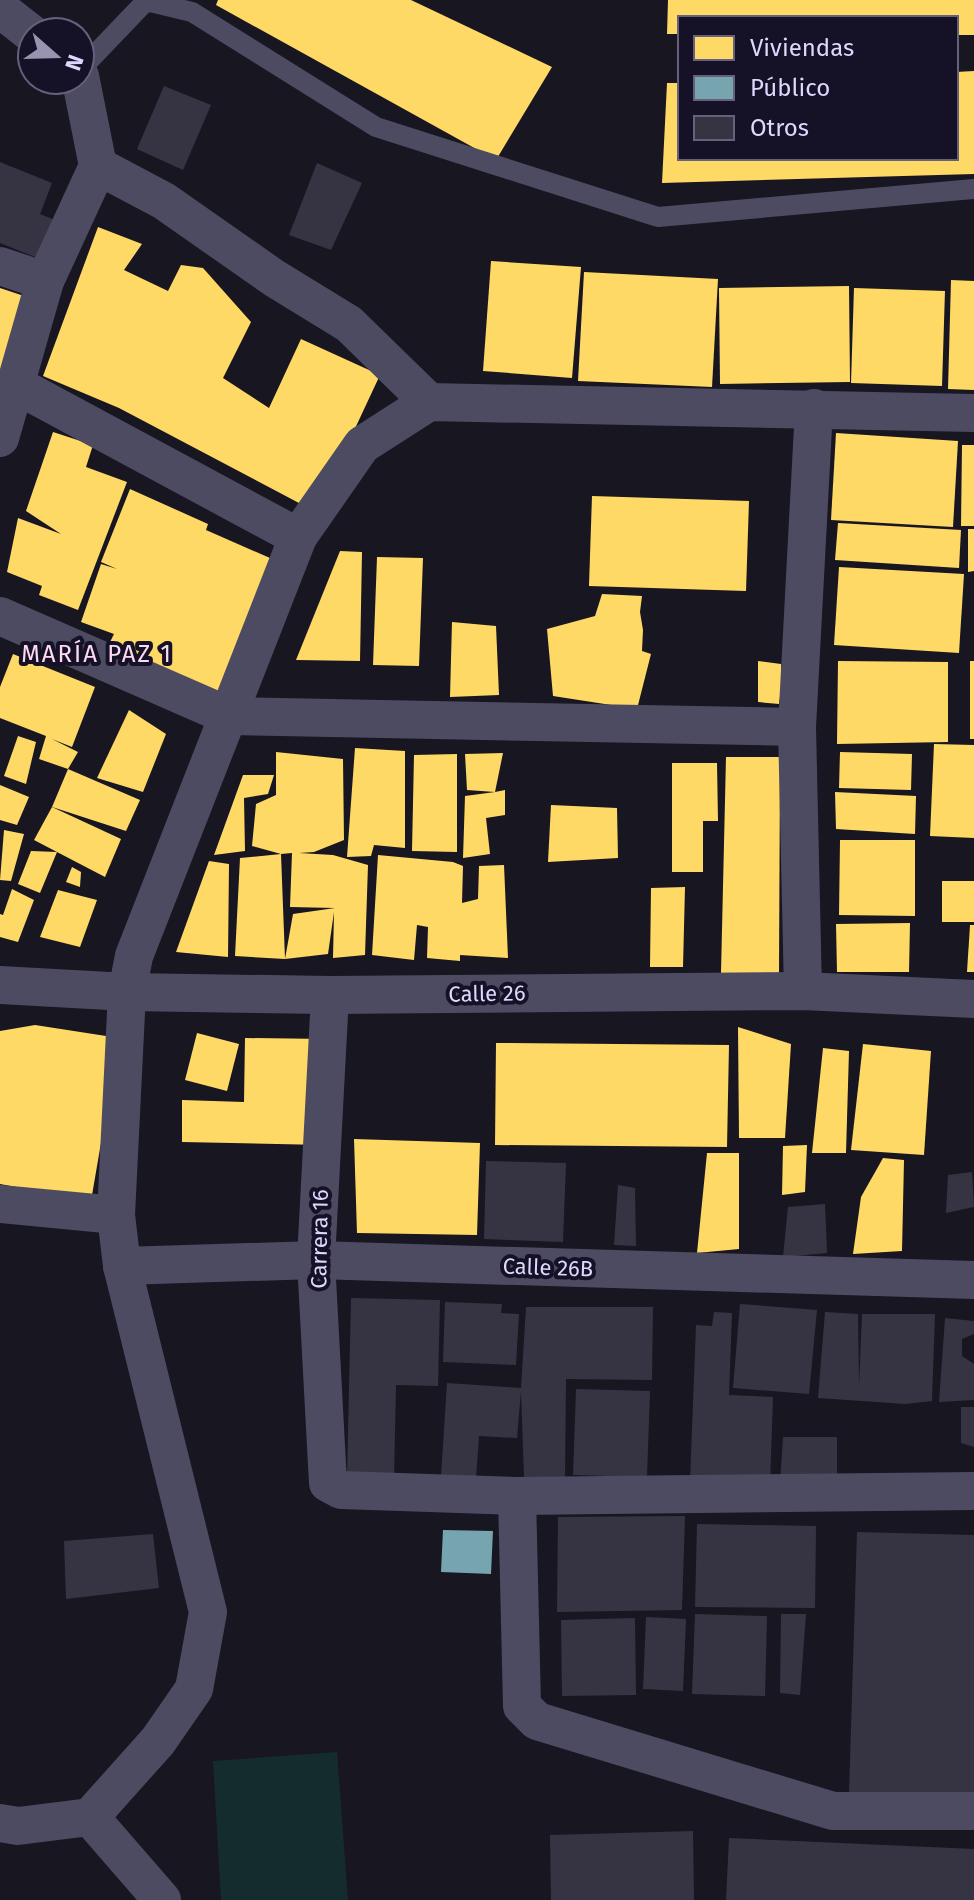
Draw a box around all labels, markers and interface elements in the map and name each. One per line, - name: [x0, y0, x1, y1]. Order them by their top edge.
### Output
- north arrow: [16, 16, 96, 96]
- legend: [678, 16, 958, 160]
- text: Viviendas: [750, 34, 854, 62]
- text: N: [59, 51, 90, 74]
- text: Público: [750, 74, 830, 102]
- text: Otros: [750, 114, 809, 142]
- district label: MARÍA PAZ 1: [21, 639, 173, 668]
- street label: Calle 26: [448, 979, 526, 1008]
- street label: Carrera 16: [305, 1189, 334, 1289]
- street label: Calle 26B: [502, 1252, 594, 1283]

